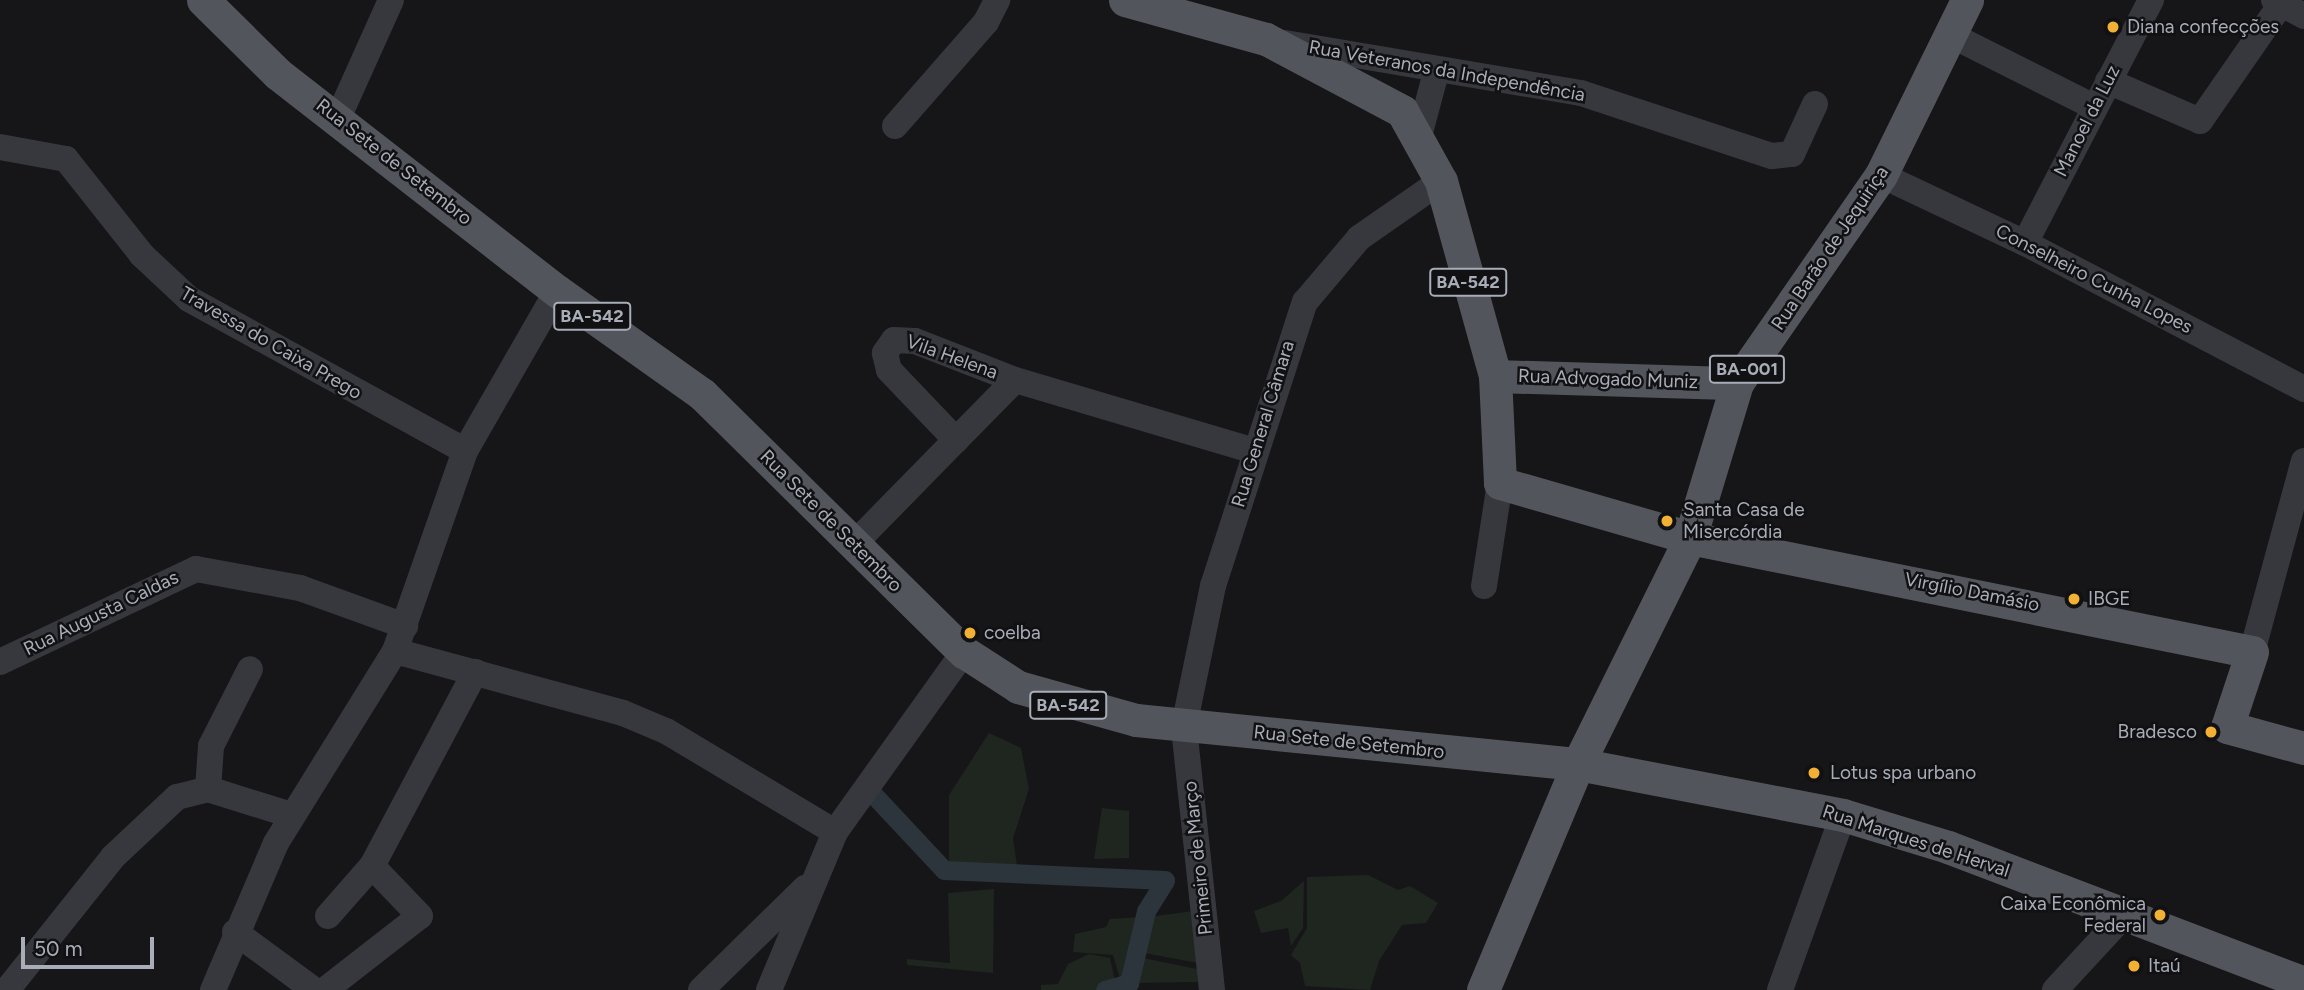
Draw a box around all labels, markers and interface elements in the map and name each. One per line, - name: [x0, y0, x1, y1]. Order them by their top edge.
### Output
- place label: Diana confecções: [2127, 16, 2279, 38]
- marker: Diana confecções: [2105, 19, 2121, 35]
- street label: Rua Veteranos da Independência: [1307, 35, 1587, 107]
- street label: Manoel da Luz: [2049, 61, 2125, 181]
- street label: Rua Sete de Setembro: [311, 94, 477, 230]
- street label: Rua Barão de Jequiriça: [1767, 162, 1893, 334]
- street label: Conselheiro Cunha Lopes: [1992, 219, 2196, 339]
- road number: BA-542: [1428, 268, 1508, 296]
- street label: Travessa do Caixa Prego: [176, 282, 366, 404]
- road number: BA-542: [552, 302, 632, 330]
- street label: Vila Helena: [903, 330, 1001, 384]
- street label: Rua General Câmara: [1227, 338, 1299, 510]
- road number: BA-001: [1708, 354, 1786, 384]
- street label: Rua Advogado Muniz: [1518, 364, 1698, 394]
- street label: Rua Sete de Setembro: [755, 445, 907, 597]
- place label: Santa Casa de Misercórdia: [1683, 499, 1805, 543]
- marker: Santa Casa de Misercórdia: [1657, 511, 1677, 531]
- street label: Rua Augusta Caldas: [20, 566, 182, 660]
- street label: Virgílio Damásio: [1903, 568, 2041, 616]
- place label: IBGE: [2088, 588, 2130, 610]
- marker: IBGE: [2066, 591, 2082, 607]
- place label: coelba: [984, 622, 1041, 644]
- marker: coelba: [962, 625, 978, 641]
- road number: BA-542: [1028, 690, 1108, 720]
- street label: Rua Sete de Setembro: [1253, 721, 1445, 763]
- place label: Bradesco: [2118, 721, 2197, 743]
- marker: Bradesco: [2203, 724, 2219, 740]
- place label: Lotus spa urbano: [1830, 762, 1976, 784]
- marker: Lotus spa urbano: [1804, 763, 1824, 783]
- street label: Primeiro de Março: [1179, 780, 1217, 936]
- street label: Rua Marques de Herval: [1820, 800, 2012, 882]
- place label: Caixa Econômica Federal: [2000, 893, 2146, 937]
- marker: Caixa Econômica Federal: [2152, 907, 2168, 923]
- scale bar: [24, 923, 158, 967]
- text: 50 m: [34, 936, 83, 961]
- place label: Itaú: [2148, 955, 2181, 977]
- marker: Itaú: [2126, 958, 2142, 974]

